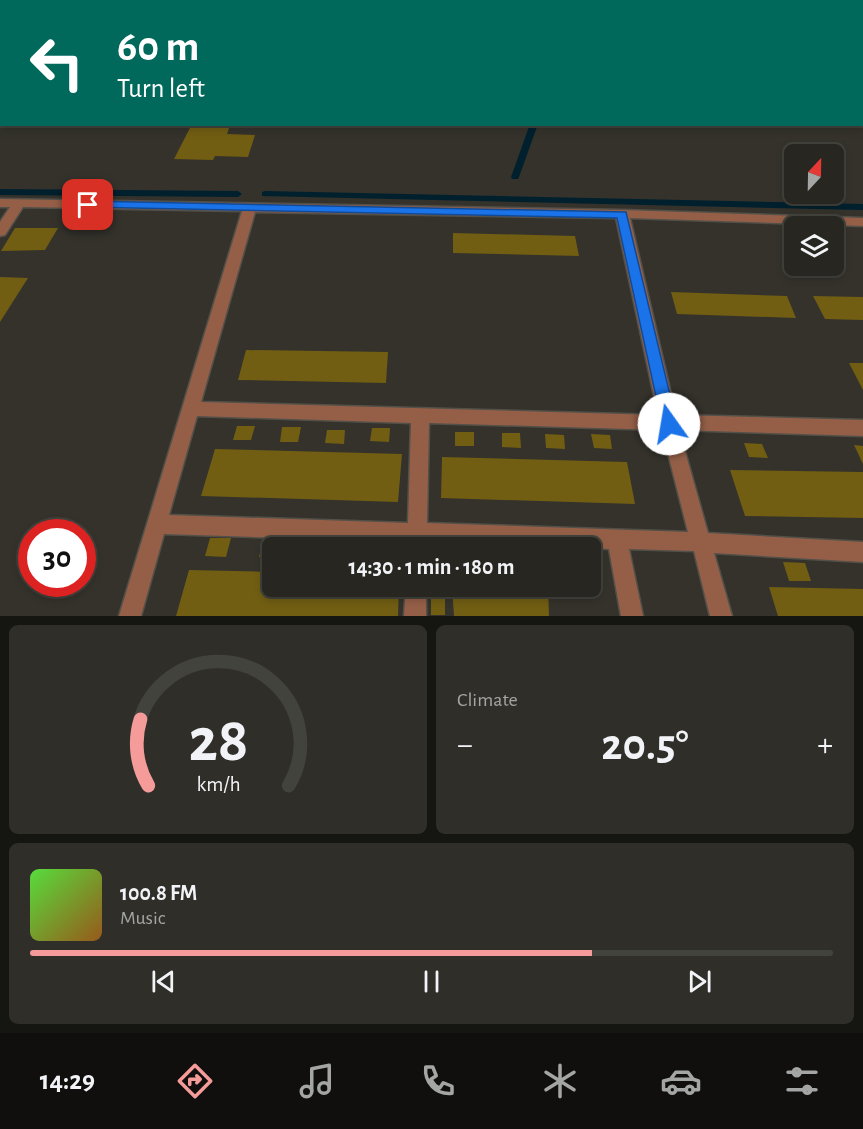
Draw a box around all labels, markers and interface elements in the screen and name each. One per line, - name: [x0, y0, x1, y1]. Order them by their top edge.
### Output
- icon: left: [18, 24, 96, 102]
- text: 60 m: [117, 26, 199, 68]
- text: Turn left: [117, 75, 205, 102]
- north arrow: [784, 144, 844, 204]
- map controls: [784, 144, 844, 276]
- pin: [62, 179, 113, 230]
- icon: arrive: [71, 188, 104, 221]
- button: layers: [784, 216, 844, 276]
- position arrow: [637, 392, 701, 456]
- speed limit sign: 30: [18, 519, 96, 597]
- text: 14:30 · 1 min · 180 m: [348, 556, 515, 578]
- text: Climate: [457, 690, 518, 710]
- text: 28: [188, 710, 248, 772]
- text: 20.5°: [601, 723, 689, 768]
- text: −: [457, 729, 473, 762]
- text: +: [817, 729, 833, 762]
- text: km/h: [196, 775, 240, 796]
- text: 100.8 FM: [120, 882, 197, 904]
- text: Music: [120, 908, 166, 928]
- icon: previous: [147, 965, 180, 998]
- icon: pause: [415, 965, 448, 998]
- icon: next: [683, 965, 716, 998]
- icon: directions: [174, 1060, 216, 1102]
- icon: music: [296, 1060, 338, 1102]
- icon: phone: [417, 1060, 459, 1102]
- icon: climate: [539, 1060, 581, 1102]
- icon: car: [660, 1060, 702, 1102]
- icon: filters: [781, 1060, 823, 1102]
- text: 14:29: [40, 1067, 95, 1094]

